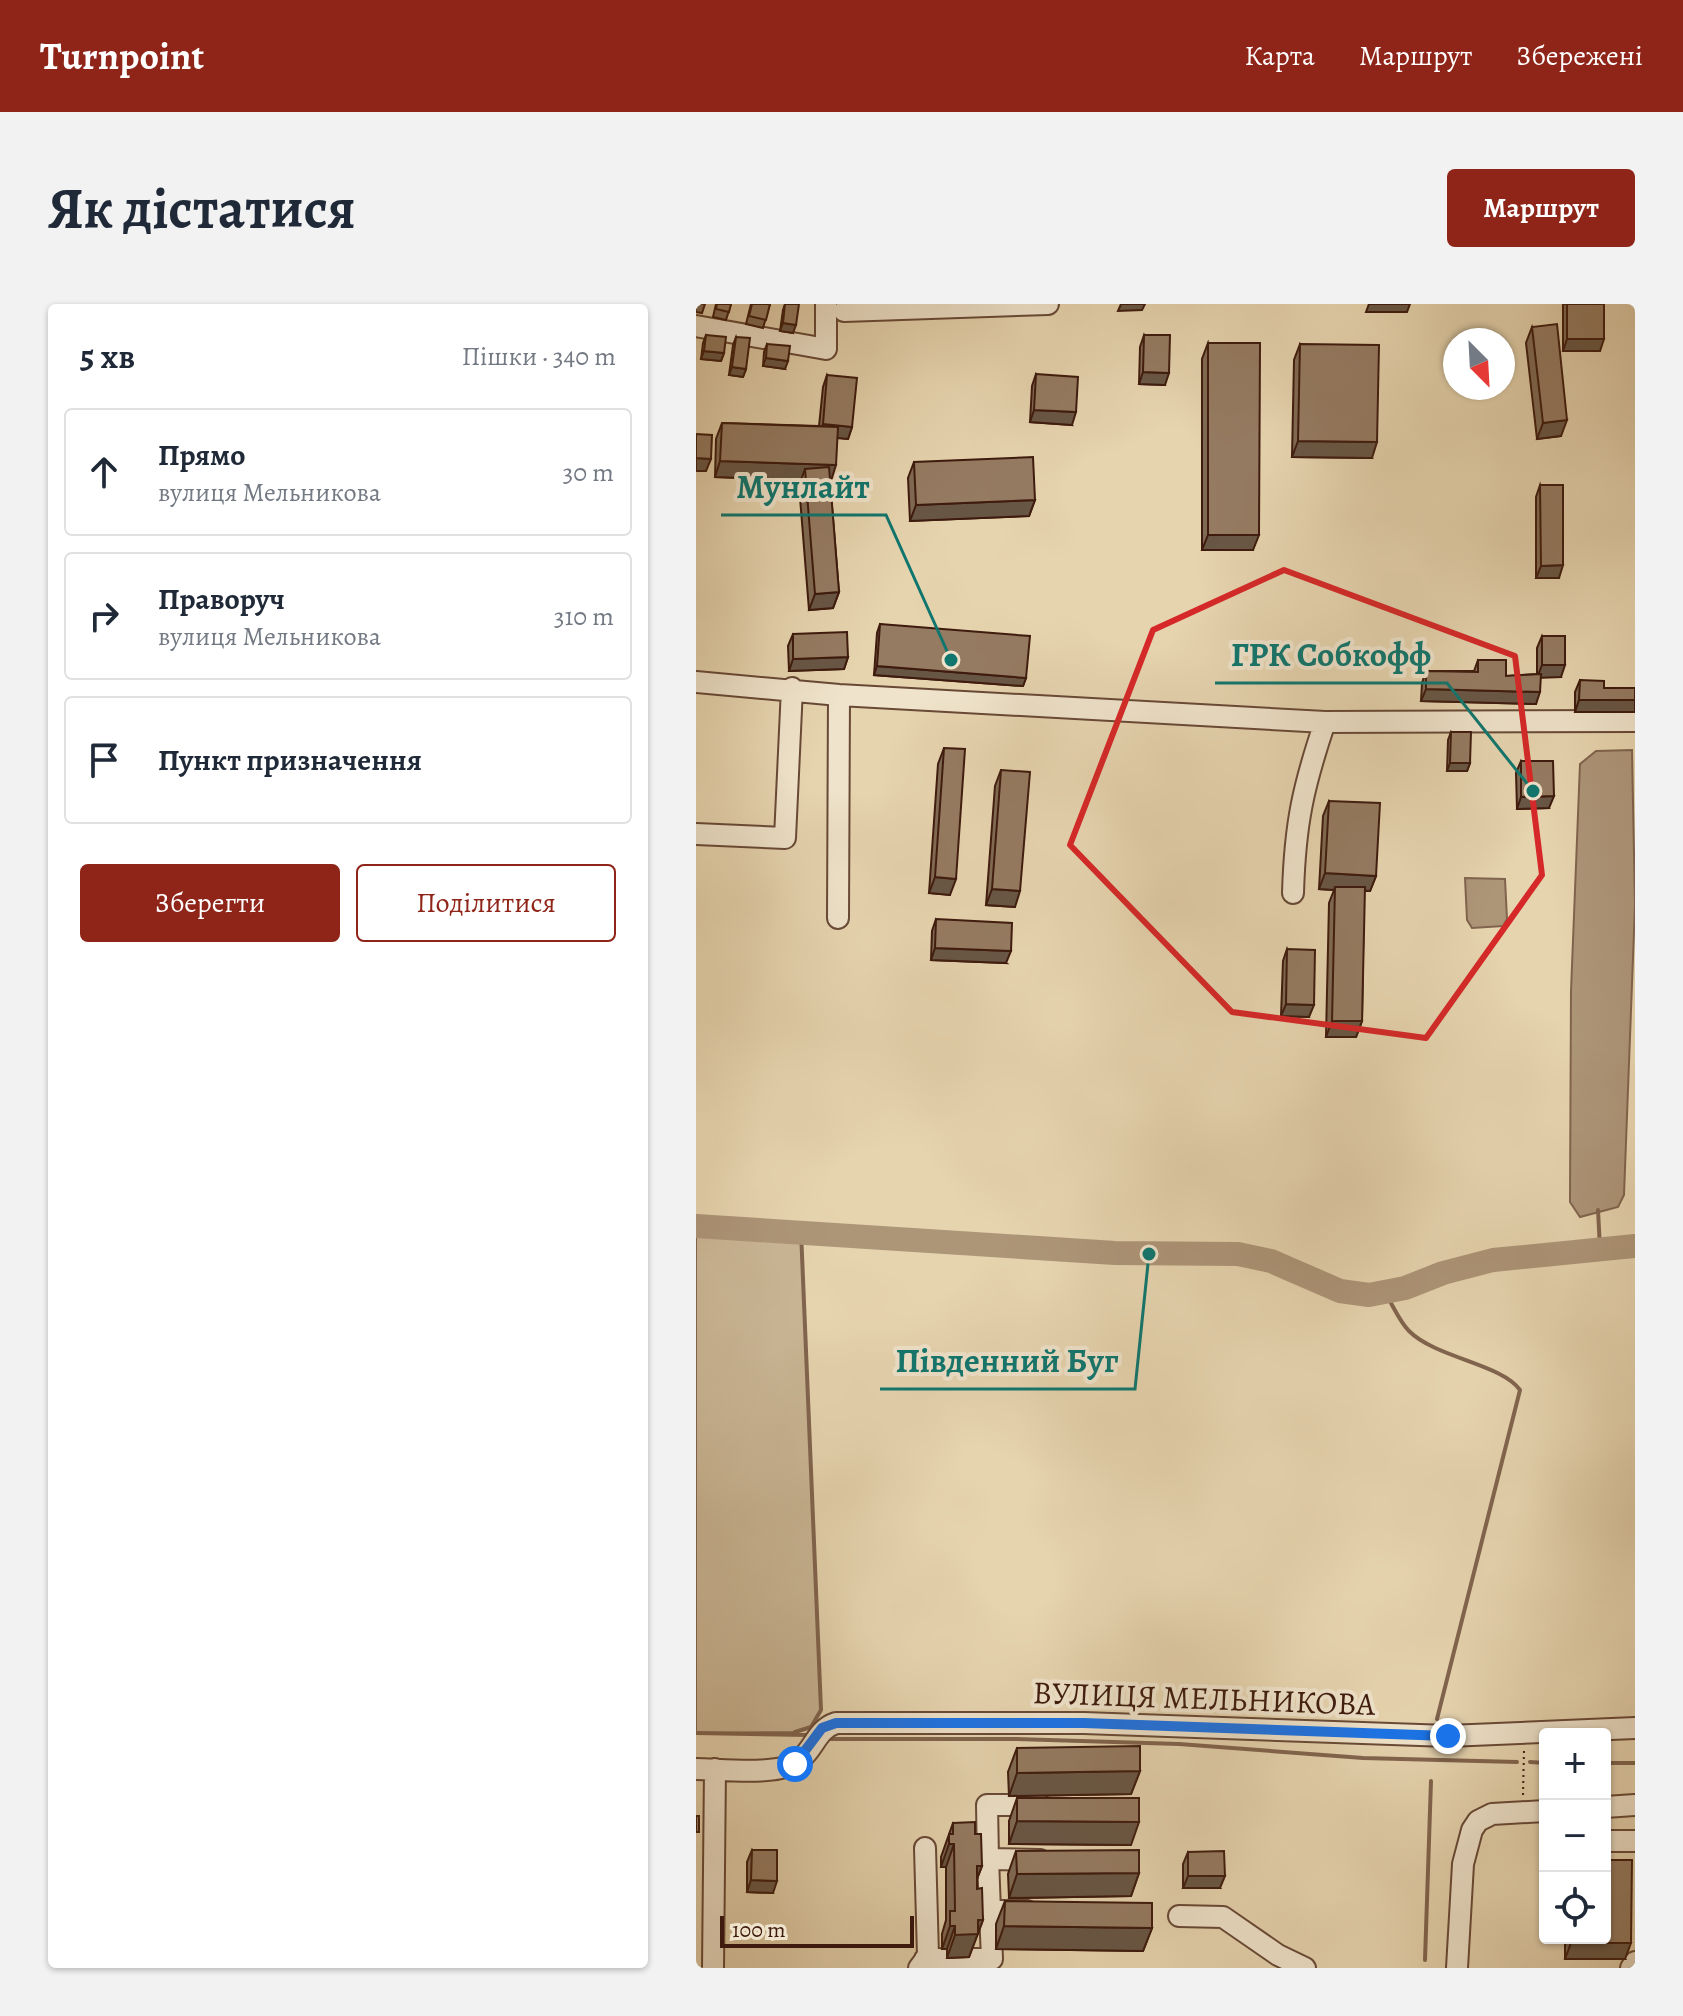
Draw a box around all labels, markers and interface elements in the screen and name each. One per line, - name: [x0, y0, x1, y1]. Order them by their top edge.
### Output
- text: Turnpoint: [40, 30, 204, 82]
- text: Карта: [1244, 37, 1315, 75]
- text: Маршрут: [1359, 37, 1472, 75]
- text: Збережені: [1516, 37, 1643, 75]
- button: Маршрут: [1447, 169, 1635, 247]
- text: Як дістатися: [48, 170, 356, 246]
- north arrow: [1443, 328, 1515, 400]
- text: 5 хв: [80, 333, 135, 380]
- text: Пішки · 340 m: [462, 339, 616, 374]
- text: Прямо: [158, 435, 245, 475]
- icon: ahead: [82, 450, 126, 494]
- text: 30 m: [563, 455, 614, 490]
- callout: Мунлайт: [721, 457, 886, 515]
- text: Мунлайт: [736, 463, 870, 510]
- text: вулиця Мельникова: [158, 475, 381, 510]
- text: Праворуч: [158, 579, 285, 619]
- icon: right: [82, 594, 126, 638]
- text: 310 m: [554, 599, 614, 634]
- text: вулиця Мельникова: [158, 619, 381, 654]
- callout: ГРК Собкофф: [1215, 625, 1447, 683]
- text: ГРК Собкофф: [1231, 631, 1431, 678]
- icon: arrive: [82, 738, 126, 782]
- text: Пункт призначення: [158, 740, 422, 780]
- button: Зберегти: [80, 864, 340, 942]
- button: Поділитися: [356, 864, 616, 942]
- callout: Південний Буг: [880, 1331, 1135, 1389]
- text: Південний Буг: [895, 1337, 1119, 1384]
- street label: ВУЛИЦЯ МЕЛЬНИКОВА: [1032, 1670, 1377, 1726]
- route end: [1430, 1718, 1466, 1754]
- map controls: [1539, 1728, 1611, 1944]
- button: +: [1539, 1728, 1611, 1800]
- route start: [777, 1746, 813, 1782]
- button: −: [1539, 1800, 1611, 1872]
- button: locate: [1539, 1872, 1611, 1944]
- scale bar: [720, 1912, 914, 1948]
- text: 100 m: [732, 1915, 786, 1945]

